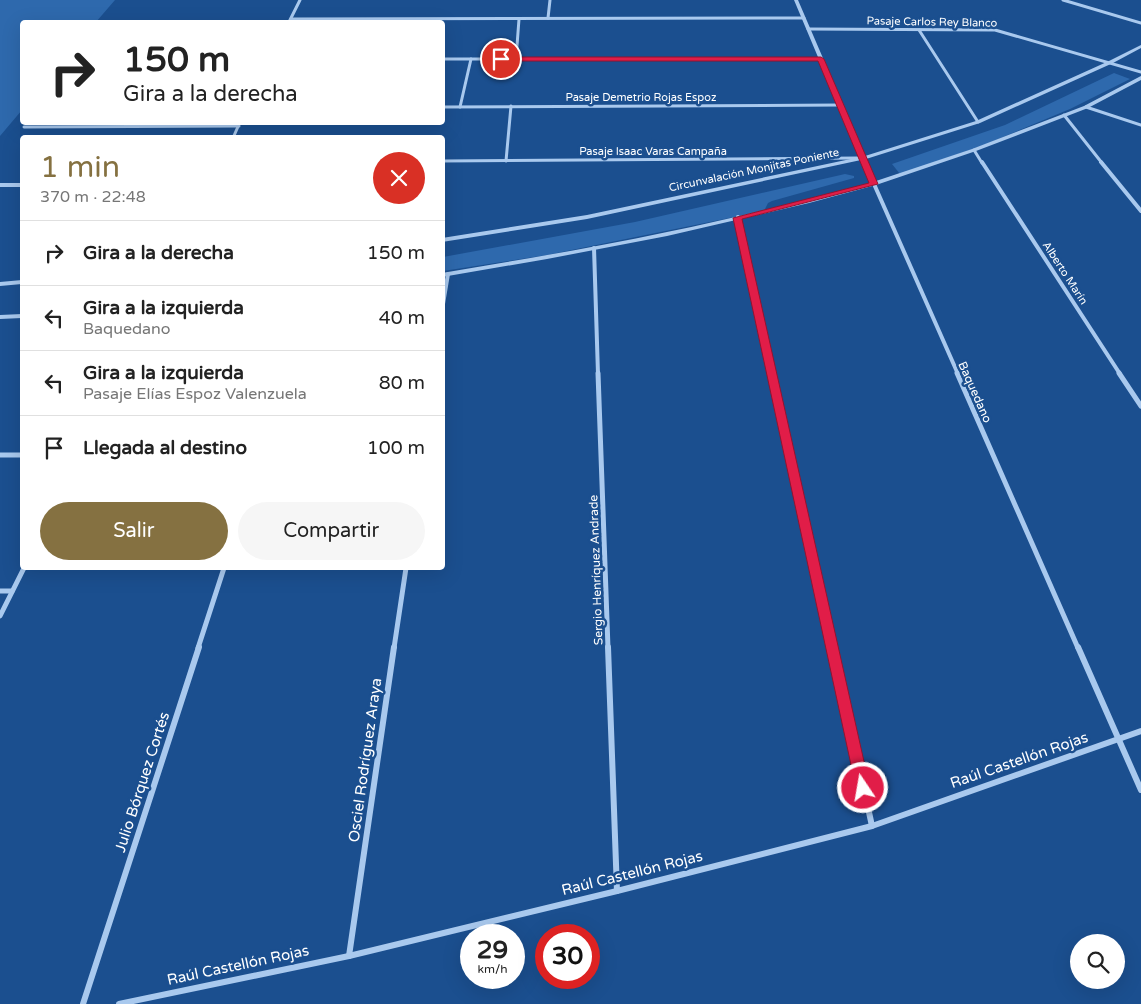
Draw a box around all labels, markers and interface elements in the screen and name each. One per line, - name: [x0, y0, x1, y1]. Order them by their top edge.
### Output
- street label: Pasaje Carlos Rey Blanco: [867, 14, 998, 30]
- pin: [480, 38, 522, 80]
- text: 150 m: [123, 39, 230, 81]
- icon: right: [40, 40, 105, 105]
- icon: arrive: [487, 45, 515, 73]
- text: Gira a la derecha: [123, 81, 298, 107]
- street label: Pasaje Demetrio Rojas Espoz: [566, 91, 717, 104]
- street label: Pasaje Isaac Varas Campaña: [579, 145, 727, 158]
- street label: Circunvalación Monjitas Poniente: [668, 146, 840, 194]
- text: 1 min: [40, 149, 120, 186]
- button: close: [373, 152, 425, 204]
- text: 370 m · 22:48: [40, 187, 146, 207]
- icon: right: [40, 239, 68, 267]
- street label: Alberto Marín: [1040, 239, 1090, 307]
- text: Gira a la derecha: [83, 242, 234, 264]
- text: 150 m: [367, 242, 425, 264]
- text: Gira a la izquierda: [83, 297, 244, 319]
- icon: left: [40, 304, 68, 332]
- text: 40 m: [379, 307, 425, 329]
- text: Baquedano: [83, 319, 171, 339]
- street label: Baquedano: [955, 359, 995, 425]
- text: Gira a la izquierda: [83, 362, 244, 384]
- icon: left: [40, 369, 68, 397]
- text: 80 m: [379, 372, 425, 394]
- text: Pasaje Elías Espoz Valenzuela: [83, 384, 307, 404]
- icon: arrive: [40, 434, 68, 462]
- text: Llegada al destino: [83, 437, 247, 459]
- text: 100 m: [367, 437, 425, 459]
- street label: Sergio Henríquez Andrade: [586, 494, 606, 645]
- button: Salir: [40, 502, 228, 560]
- button: Compartir: [238, 502, 425, 560]
- street label: Osciel Rodríguez Araya: [345, 677, 385, 843]
- street label: Julio Bórquez Cortés: [111, 710, 173, 854]
- street label: Raúl Castellón Rojas: [948, 728, 1090, 792]
- position arrow: [836, 761, 888, 813]
- street label: Raúl Castellón Rojas: [560, 847, 704, 899]
- speed limit sign: 30: [535, 924, 600, 989]
- map controls: [1070, 934, 1125, 989]
- button: search: [1070, 934, 1125, 989]
- text: 29: [477, 935, 508, 965]
- street label: Raúl Castellón Rojas: [165, 941, 311, 989]
- text: km/h: [477, 962, 508, 976]

